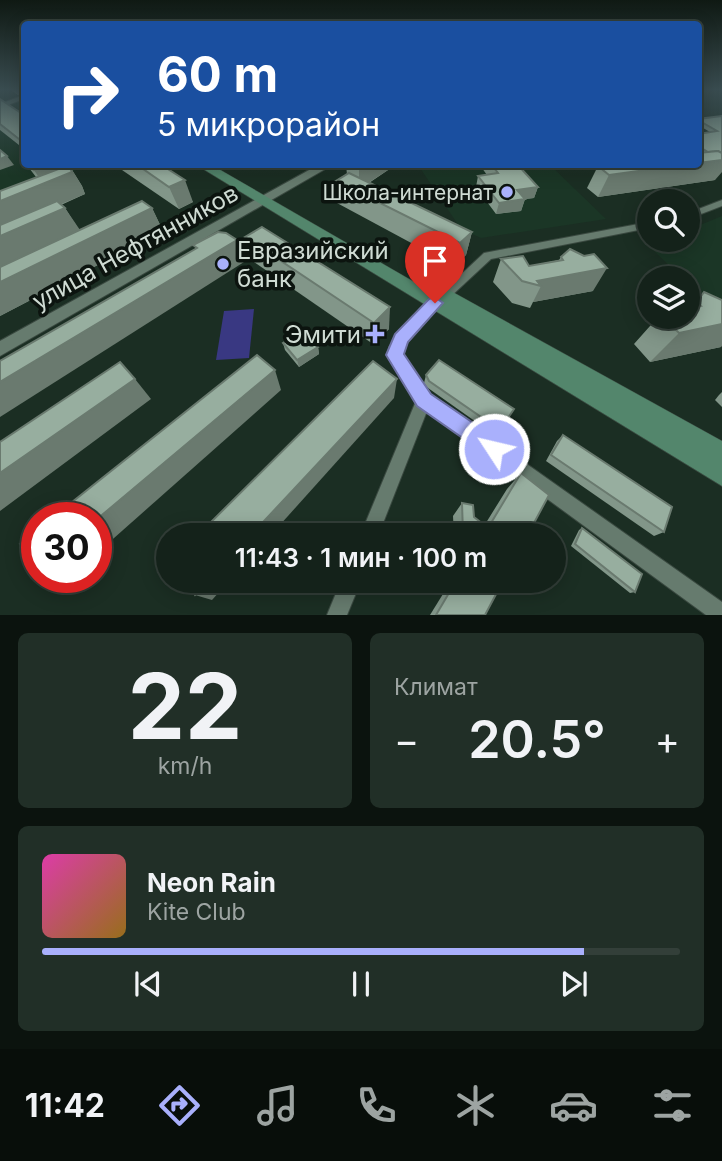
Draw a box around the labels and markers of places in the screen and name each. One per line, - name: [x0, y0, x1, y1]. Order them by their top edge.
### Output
- place label: Школа-интернат: [322, 180, 493, 205]
- marker: Школа-интернат: [499, 184, 515, 200]
- pin: [405, 231, 465, 303]
- place label: Евразийский банк: [237, 236, 389, 293]
- marker: Евразийский банк: [215, 256, 231, 272]
- place label: Эмити: [285, 320, 361, 349]
- marker: Эмити: [367, 326, 383, 342]

